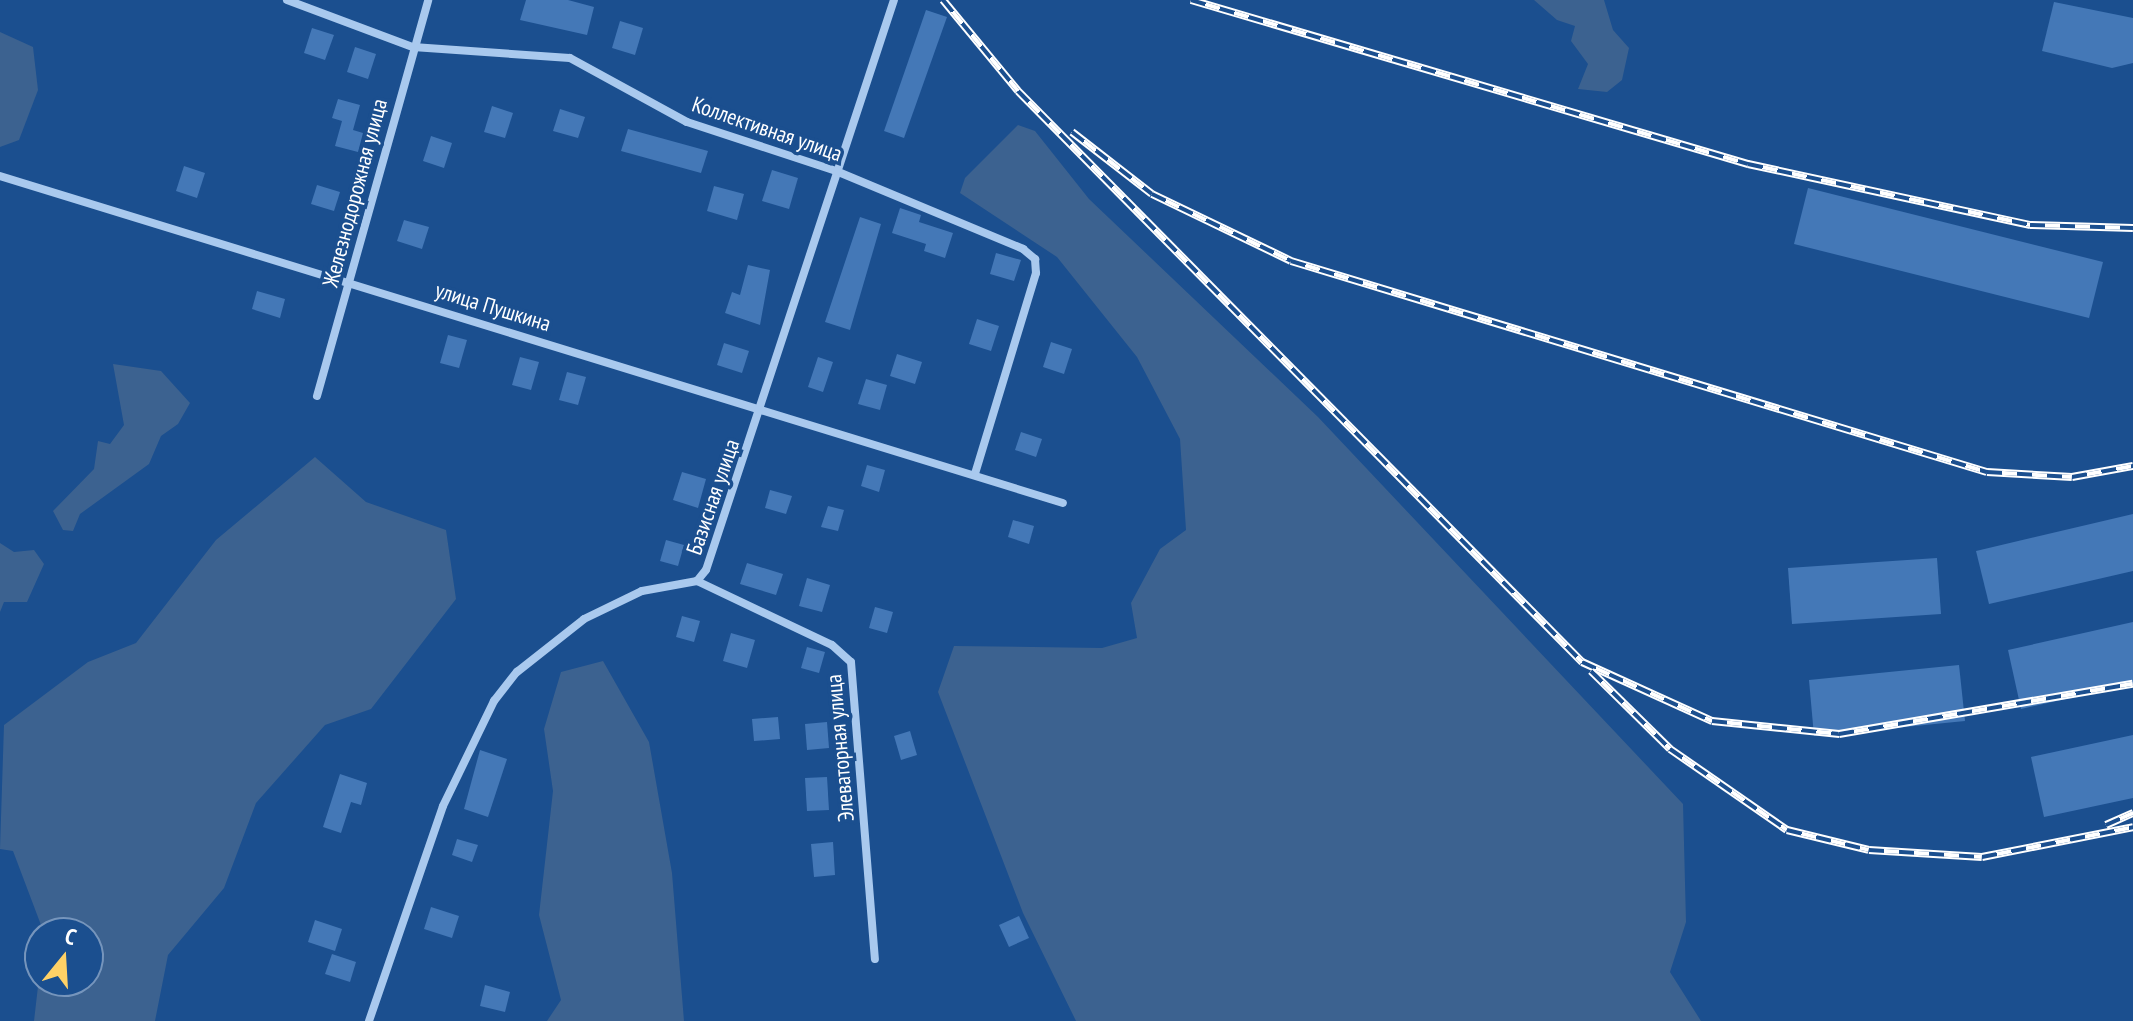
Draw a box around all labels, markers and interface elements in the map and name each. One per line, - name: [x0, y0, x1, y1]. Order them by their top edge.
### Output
- street label: Коллективная улица: [688, 91, 846, 167]
- street label: Железнодорожная улица: [317, 96, 393, 290]
- street label: улица Пушкина: [432, 277, 554, 337]
- street label: Базисная улица: [681, 436, 745, 558]
- street label: Элеваторная улица: [820, 673, 860, 823]
- north arrow: [24, 917, 104, 997]
- text: С: [62, 921, 80, 951]

